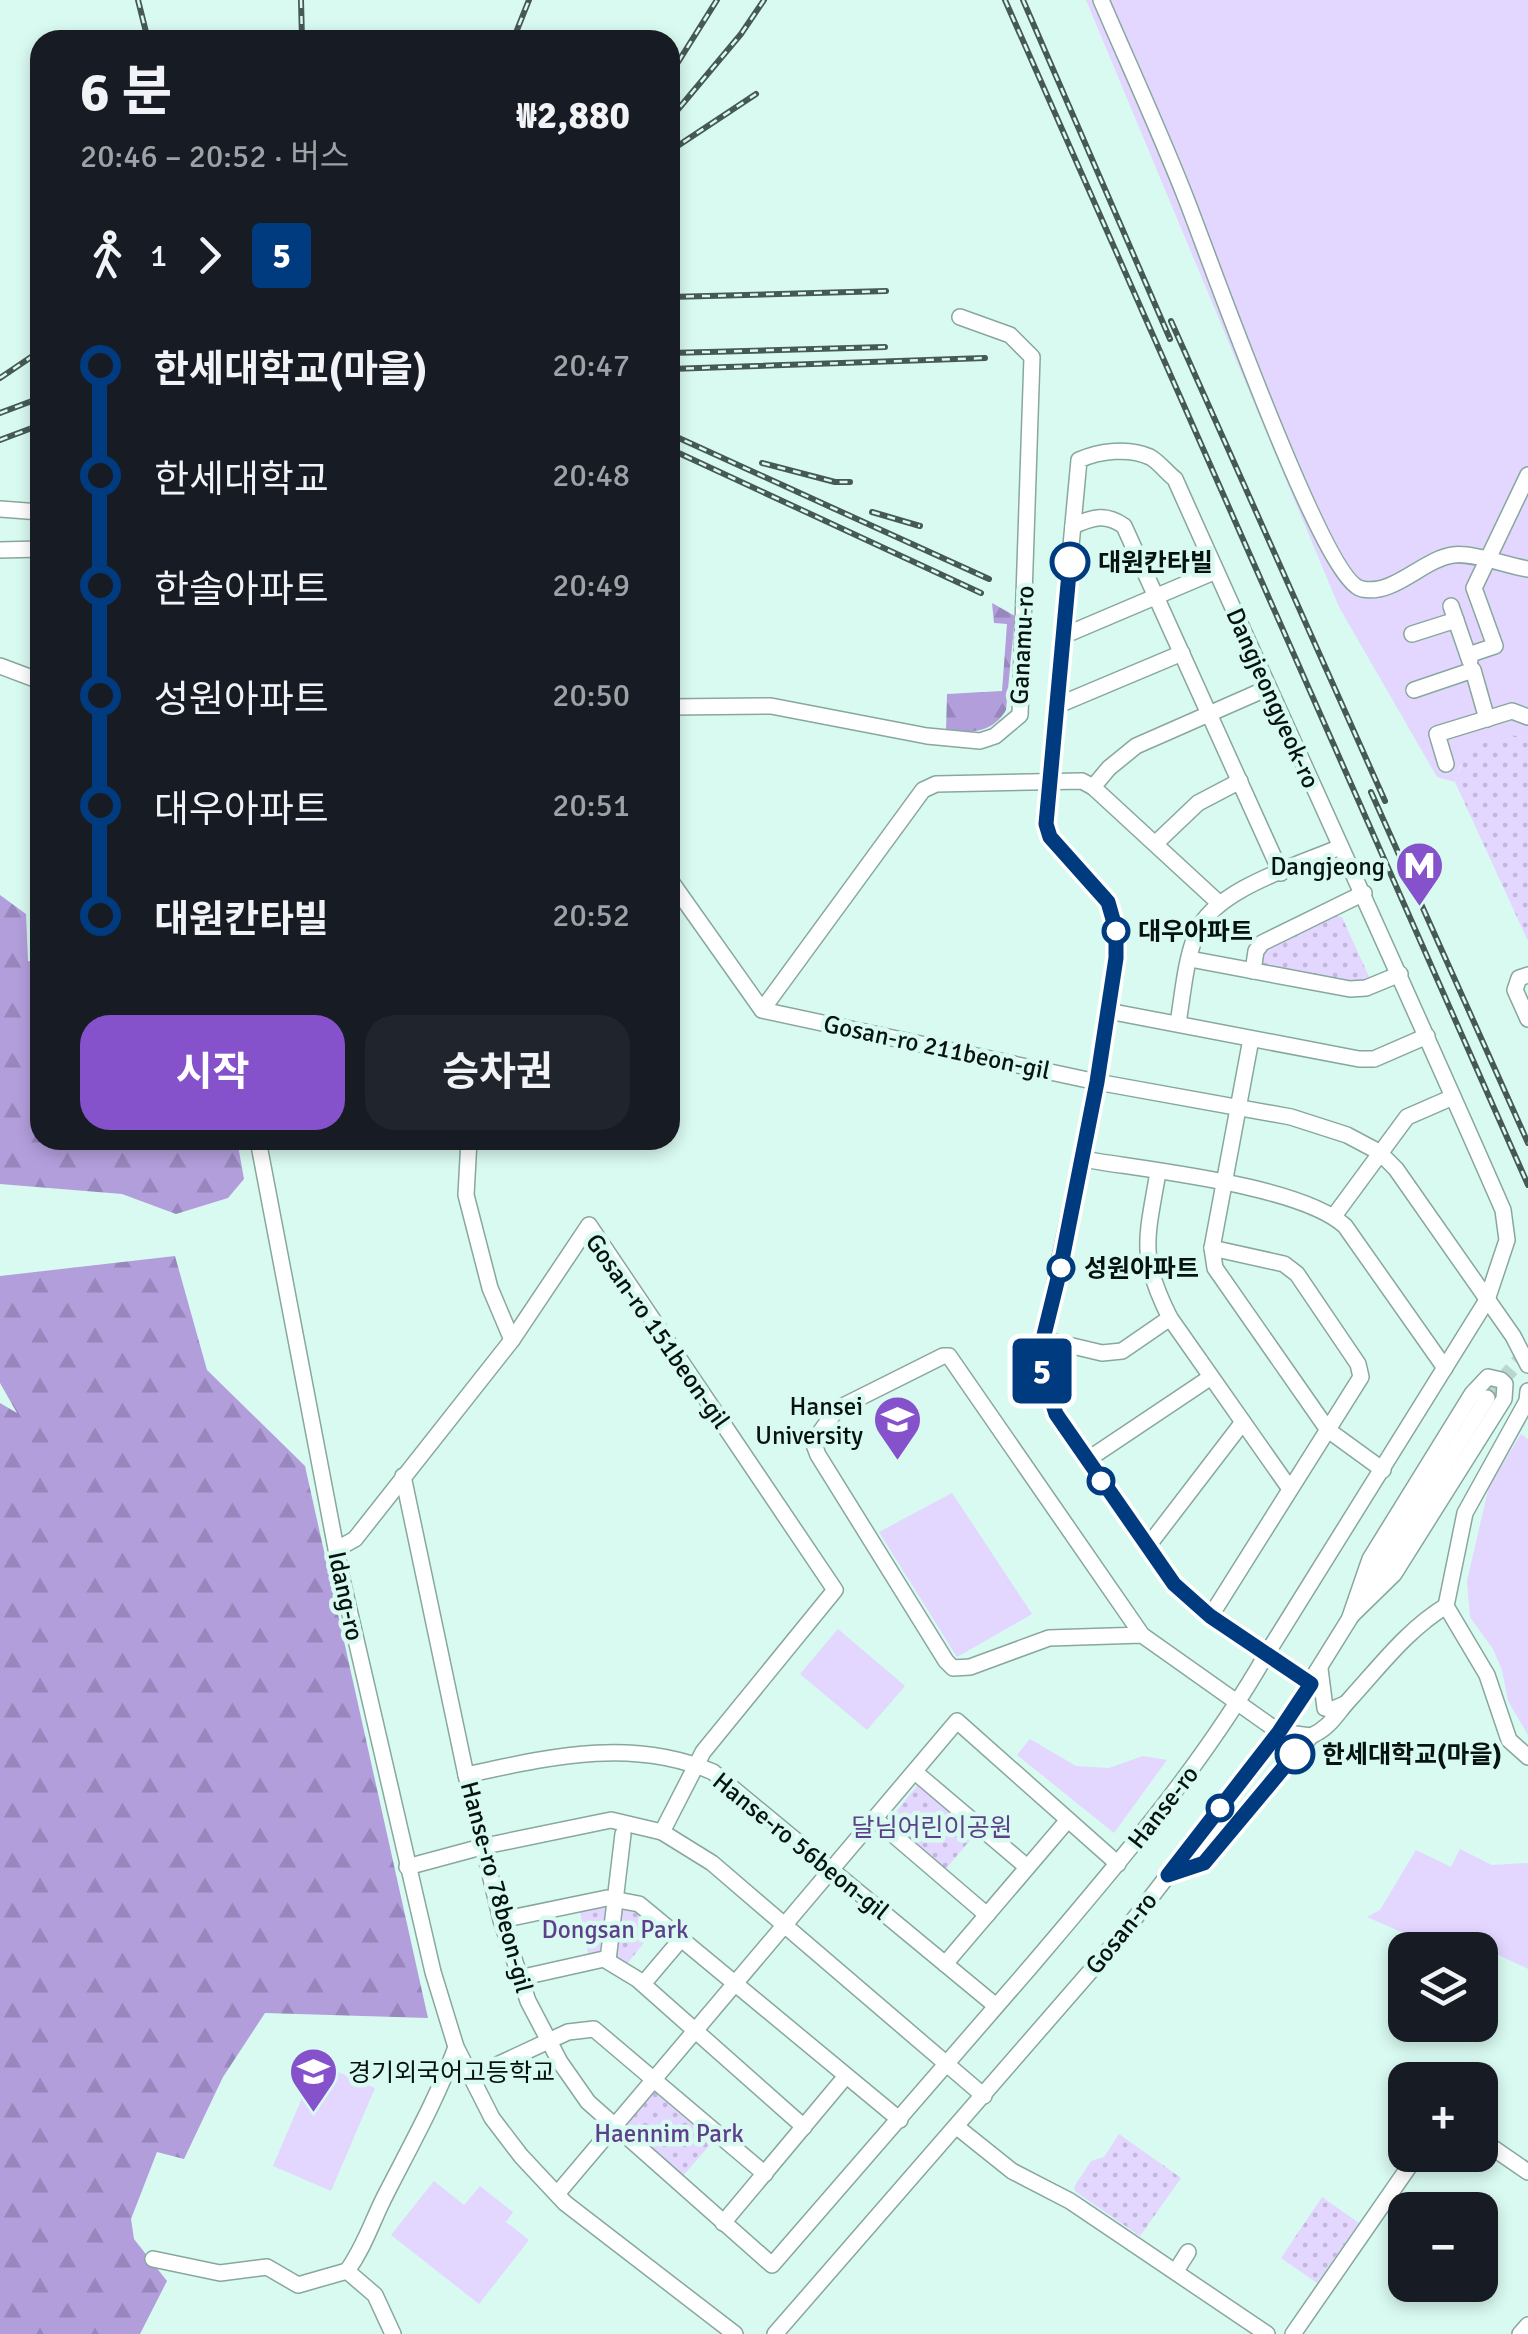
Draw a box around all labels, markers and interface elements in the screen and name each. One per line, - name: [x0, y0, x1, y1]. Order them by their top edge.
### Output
- text: 6 분: [80, 58, 172, 126]
- text: ₩2,880: [516, 92, 630, 139]
- text: 20:46 – 20:52 · 버스: [80, 137, 349, 176]
- icon: walk: [80, 228, 135, 283]
- icon: forward: [182, 228, 237, 283]
- text: 5: [272, 234, 291, 277]
- text: 1: [150, 236, 167, 275]
- text: 한세대학교(마을): [154, 346, 427, 393]
- text: 20:47: [552, 346, 630, 385]
- text: 한세대학교: [154, 456, 329, 503]
- text: 20:48: [552, 456, 630, 495]
- marker: 대원칸타빌: [1051, 543, 1089, 581]
- place label: 대원칸타빌: [1098, 547, 1213, 578]
- text: 한솔아파트: [154, 566, 329, 613]
- text: 20:49: [552, 566, 630, 605]
- street label: Ganamu-ro: [1003, 585, 1041, 705]
- street label: Dangjeongyeok-ro: [1219, 603, 1327, 793]
- text: 성원아파트: [154, 676, 329, 723]
- text: 20:50: [552, 676, 630, 715]
- text: 대우아파트: [154, 786, 329, 833]
- text: 20:51: [552, 786, 630, 825]
- metro station icon: Dangjeong: [1394, 840, 1446, 908]
- place label: Dangjeong: [1270, 851, 1385, 882]
- text: 대원칸타빌: [154, 896, 329, 943]
- text: 20:52: [552, 896, 630, 935]
- place label: 대우아파트: [1138, 916, 1253, 947]
- marker: 대우아파트: [1103, 918, 1129, 944]
- street label: Gosan-ro 211beon-gil: [821, 1008, 1053, 1086]
- button: 시작: [80, 1015, 345, 1130]
- button: 승차권: [365, 1015, 630, 1130]
- street label: Gosan-ro 151beon-gil: [579, 1227, 737, 1435]
- place label: 성원아파트: [1084, 1253, 1199, 1284]
- marker: 성원아파트: [1048, 1255, 1074, 1281]
- line badge: 5: [1010, 1338, 1074, 1404]
- text: 5: [1033, 1350, 1051, 1393]
- place label: Hansei University: [755, 1391, 863, 1451]
- school or university icon: Hansei University: [872, 1394, 924, 1462]
- unlabelled marker: [1088, 1468, 1114, 1494]
- street label: Idang-ro: [321, 1548, 371, 1644]
- marker: 한세대학교(마을): [1276, 1735, 1314, 1773]
- place label: 한세대학교(마을): [1322, 1739, 1502, 1770]
- street label: Hanse-ro: [1121, 1759, 1205, 1855]
- street label: Hanse-ro 56beon-gil: [707, 1765, 895, 1927]
- street label: Hanse-ro 78beon-gil: [454, 1778, 540, 1996]
- unlabelled marker: [1207, 1795, 1233, 1821]
- park label: 달님어린이공원: [851, 1812, 1013, 1843]
- street label: Gosan-ro: [1078, 1886, 1164, 1980]
- park label: Dongsan Park: [542, 1914, 689, 1945]
- map controls: [1388, 1932, 1498, 2302]
- button: layers: [1388, 1932, 1498, 2042]
- school or university icon: 경기외국어고등학교: [287, 2046, 339, 2114]
- place label: 경기외국어고등학교: [348, 2057, 555, 2088]
- button: +: [1388, 2062, 1498, 2172]
- park label: Haennim Park: [594, 2118, 744, 2149]
- button: −: [1388, 2192, 1498, 2302]

